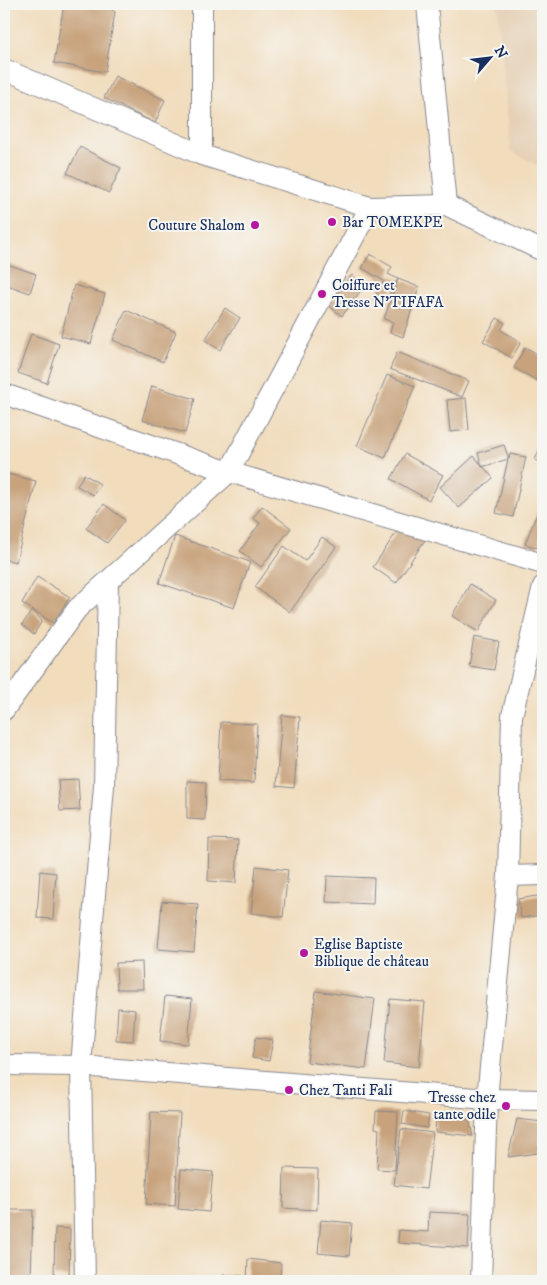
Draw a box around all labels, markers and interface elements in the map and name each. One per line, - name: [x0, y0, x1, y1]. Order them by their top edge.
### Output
- north arrow: [464, 32, 514, 82]
- text: N: [490, 43, 511, 62]
- place label: Bar TOMEKPE: [342, 213, 443, 232]
- place label: Couture Shalom: [148, 216, 245, 235]
- marker: Bar TOMEKPE: [326, 216, 338, 228]
- marker: Couture Shalom: [249, 219, 261, 231]
- place label: Coiffure et Tresse N'TIFAFA: [332, 276, 444, 312]
- marker: Coiffure et Tresse N'TIFAFA: [316, 288, 328, 300]
- place label: Eglise Baptiste Biblique de château: [314, 935, 429, 971]
- marker: Eglise Baptiste Biblique de château: [298, 947, 310, 959]
- place label: Chez Tanti Fali: [299, 1081, 392, 1100]
- marker: Chez Tanti Fali: [283, 1084, 295, 1096]
- place label: Tresse chez tante odile: [428, 1088, 496, 1124]
- marker: Tresse chez tante odile: [500, 1100, 512, 1112]

